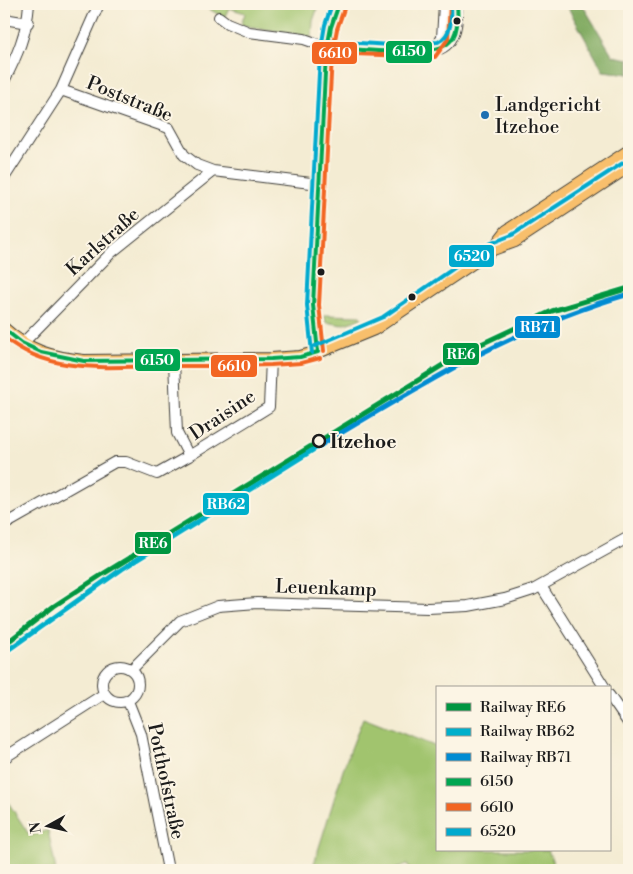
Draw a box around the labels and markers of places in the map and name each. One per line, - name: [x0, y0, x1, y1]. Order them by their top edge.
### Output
- unlabelled marker: [452, 16, 462, 26]
- place label: Landgericht Itzehoe: [495, 93, 601, 139]
- marker: Landgericht Itzehoe: [479, 109, 491, 121]
- unlabelled marker: [316, 267, 326, 277]
- unlabelled marker: [407, 292, 417, 302]
- place label: Itzehoe: [330, 430, 396, 454]
- marker: Itzehoe: [312, 434, 326, 448]

